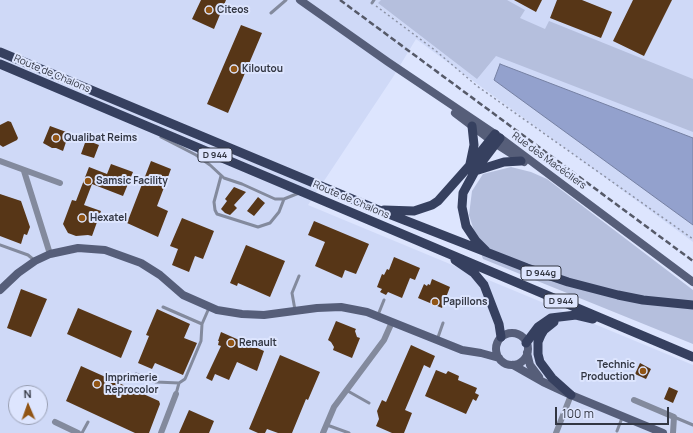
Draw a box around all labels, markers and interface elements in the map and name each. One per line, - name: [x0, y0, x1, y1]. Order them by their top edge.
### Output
- place label: Citeos: [217, 4, 249, 16]
- marker: Citeos: [204, 5, 214, 15]
- street label: Route de Chalons: [12, 53, 92, 95]
- place label: Kiloutou: [242, 63, 283, 75]
- marker: Kiloutou: [229, 64, 239, 74]
- street label: Rue des Macécliers: [509, 130, 589, 192]
- place label: Qualibat Reims: [64, 132, 137, 144]
- marker: Qualibat Reims: [51, 133, 61, 143]
- road number: D 944: [198, 148, 232, 162]
- place label: Samsic Facility: [96, 175, 168, 187]
- marker: Samsic Facility: [83, 176, 93, 186]
- street label: Route de Chalons: [311, 179, 391, 221]
- place label: Hexatel: [90, 212, 127, 224]
- marker: Hexatel: [77, 213, 87, 223]
- road number: D 944g: [521, 266, 561, 280]
- road number: D 944: [544, 294, 578, 308]
- place label: Papillons: [443, 296, 487, 308]
- marker: Papillons: [430, 297, 440, 307]
- place label: Renault: [239, 337, 277, 349]
- marker: Renault: [226, 338, 236, 348]
- place label: Technic Production: [581, 359, 635, 382]
- marker: Technic Production: [638, 366, 648, 376]
- place label: Imprimerie Reprocolor: [105, 372, 158, 396]
- marker: Imprimerie Reprocolor: [92, 379, 102, 389]
- north arrow: [8, 385, 48, 425]
- text: N: [23, 386, 32, 401]
- scale bar: [557, 399, 671, 425]
- text: 100 m: [562, 405, 594, 422]

